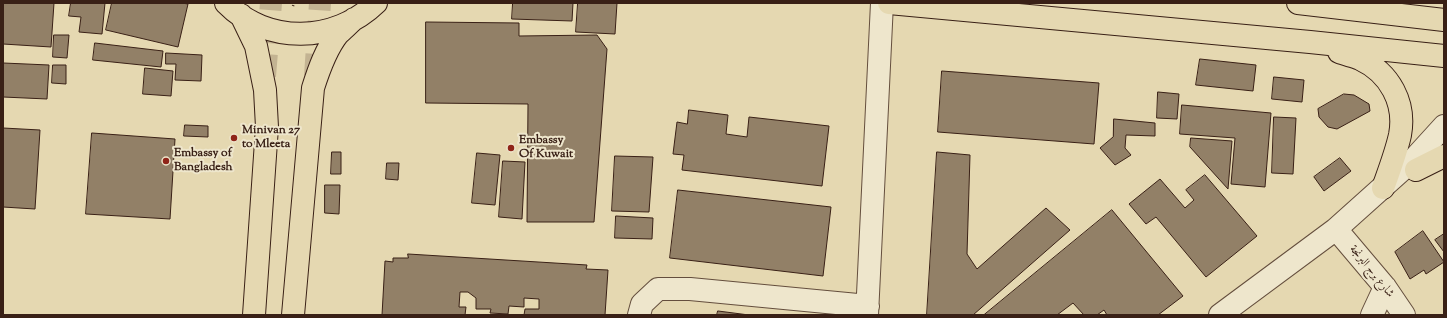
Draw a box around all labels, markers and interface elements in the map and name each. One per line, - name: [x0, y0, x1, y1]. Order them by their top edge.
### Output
- place label: Minivan 27 to Mleeta: [242, 124, 300, 152]
- marker: Minivan 27 to Mleeta: [229, 133, 239, 143]
- place label: Embassy Of Kuwait: [519, 134, 573, 162]
- marker: Embassy Of Kuwait: [506, 143, 516, 153]
- place label: Embassy of Bangladesh: [174, 147, 233, 175]
- marker: Embassy of Bangladesh: [161, 156, 171, 166]
- street label: شارع برج البرنجة: [1346, 243, 1396, 301]

